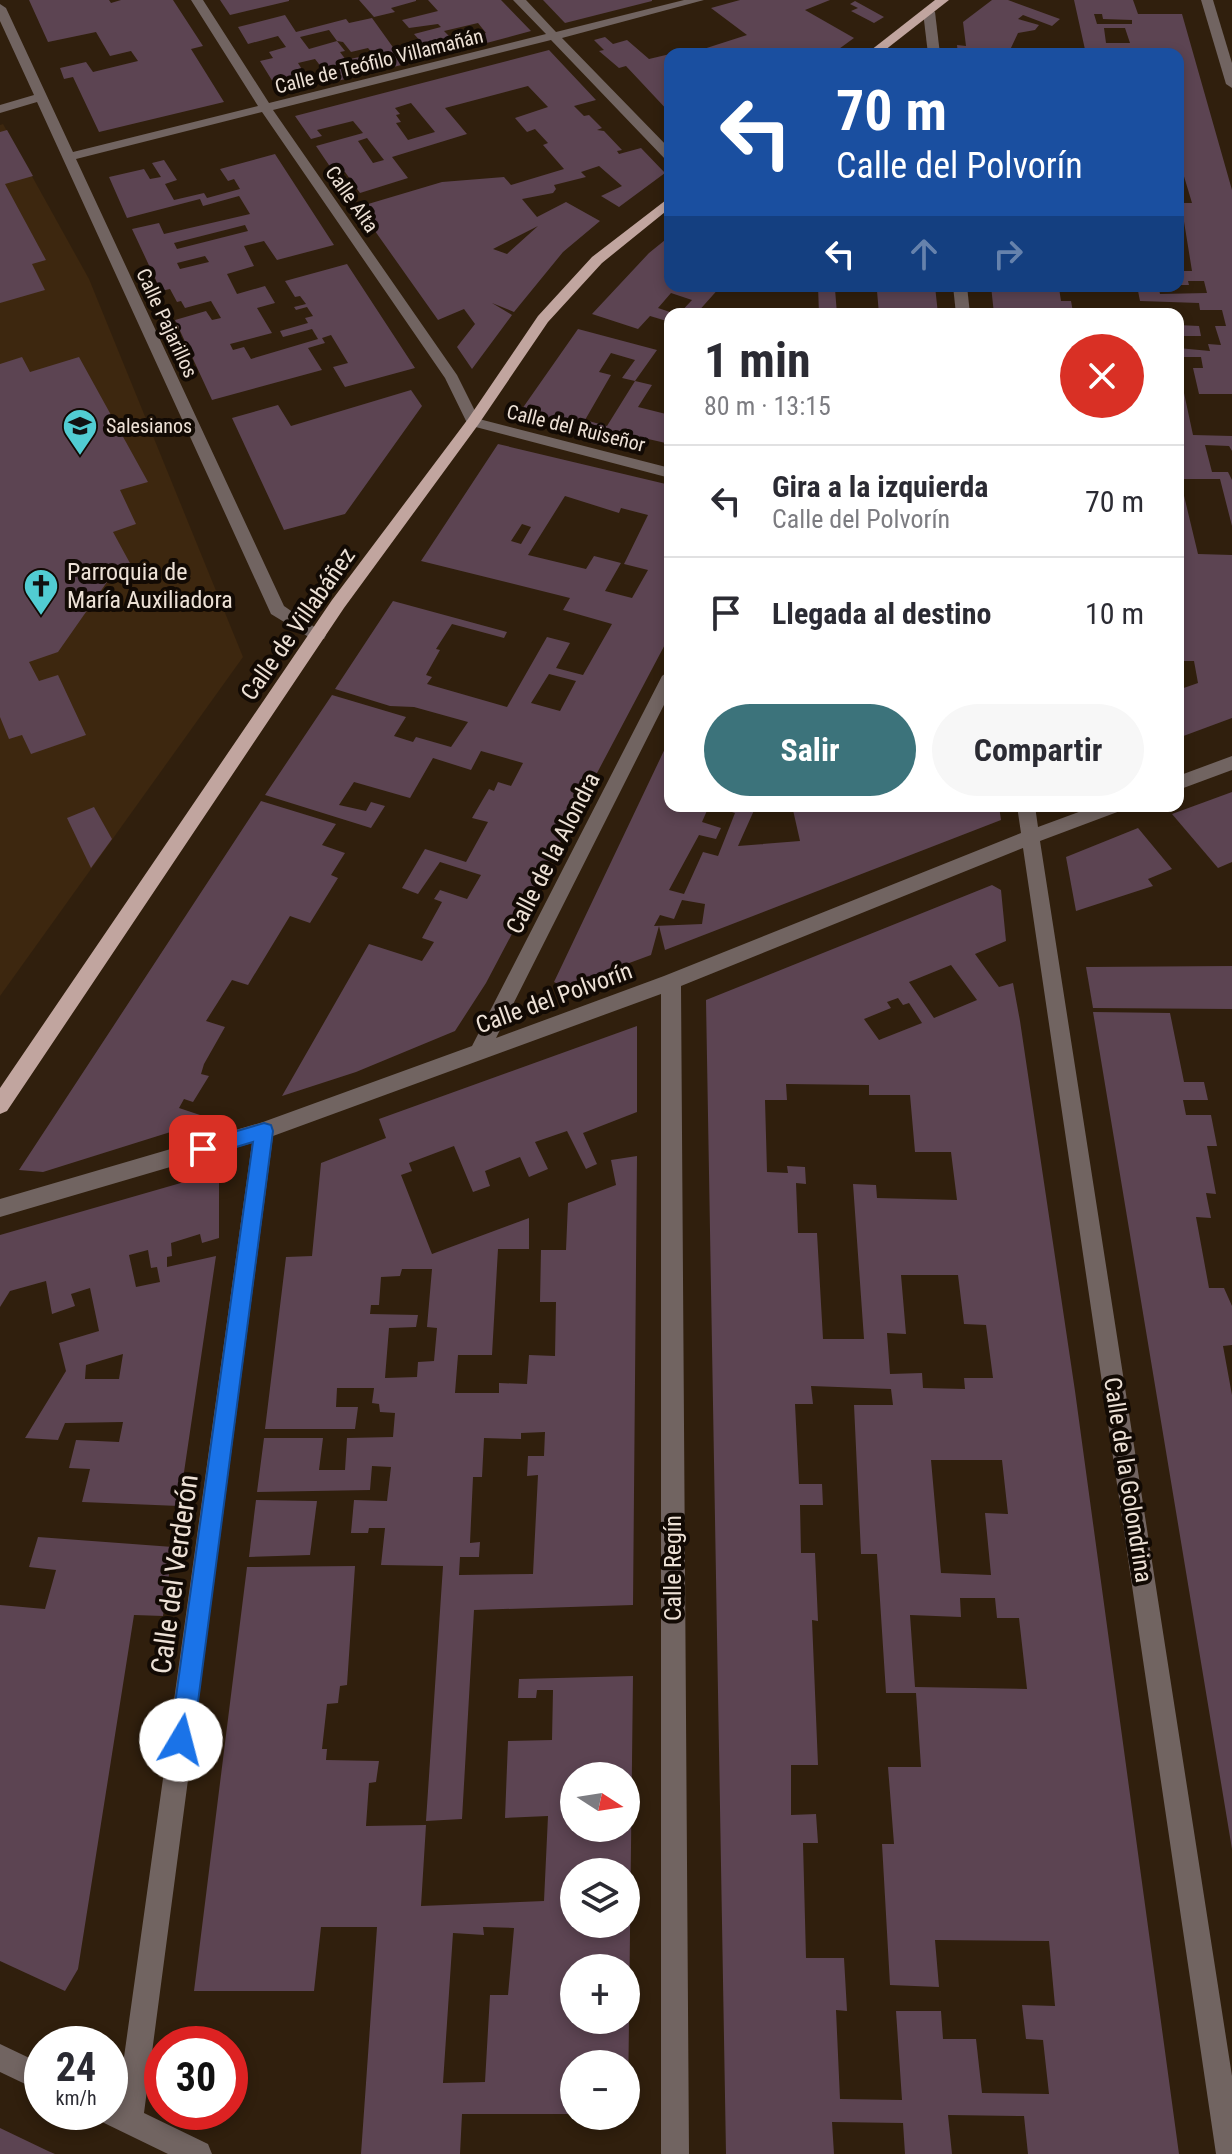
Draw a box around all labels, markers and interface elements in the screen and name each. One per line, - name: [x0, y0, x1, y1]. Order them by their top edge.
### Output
- street label: Calle de Teófilo Villamañán: [272, 24, 486, 98]
- text: 70 m: [836, 78, 947, 144]
- icon: left: [704, 80, 808, 184]
- text: Calle del Polvorín: [836, 145, 1083, 187]
- street label: Calle Alta: [320, 161, 384, 237]
- icon: left: [818, 232, 862, 276]
- icon: ahead: [902, 232, 946, 276]
- icon: right: [986, 232, 1030, 276]
- street label: Calle Pajarillos: [131, 265, 203, 381]
- text: 1 min: [704, 332, 811, 389]
- button: close: [1060, 334, 1144, 418]
- text: 80 m · 13:15: [704, 391, 831, 421]
- street label: Calle del Ruiseñor: [504, 399, 648, 457]
- school or university icon: Salesianos: [61, 407, 99, 457]
- place label: Salesianos: [106, 414, 192, 438]
- text: Gira a la izquierda: [772, 469, 988, 504]
- icon: left: [704, 479, 748, 523]
- text: 70 m: [1085, 484, 1144, 519]
- text: Calle del Polvorín: [772, 504, 950, 534]
- street label: Calle de Villabáñez: [235, 542, 361, 706]
- place label: Parroquia de María Auxiliadora: [67, 558, 233, 614]
- church icon: Parroquia de María Auxiliadora: [22, 567, 60, 617]
- icon: arrive: [704, 591, 748, 635]
- text: Llegada al destino: [772, 596, 991, 631]
- text: 10 m: [1085, 596, 1144, 631]
- button: Salir: [704, 704, 916, 796]
- button: Compartir: [932, 704, 1144, 796]
- street label: Calle de la Alondra: [500, 768, 606, 938]
- street label: Calle del Polvorín: [472, 957, 636, 1039]
- pin: [169, 1115, 237, 1183]
- icon: arrive: [181, 1127, 225, 1171]
- street label: Calle de la Golondrina: [1098, 1375, 1158, 1585]
- street label: Calle del Verderón: [144, 1472, 205, 1676]
- street label: Calle Regín: [659, 1515, 687, 1621]
- position arrow: [139, 1698, 223, 1782]
- north arrow: [560, 1762, 640, 1842]
- map controls: [560, 1762, 640, 2130]
- button: layers: [560, 1858, 640, 1938]
- button: +: [560, 1954, 640, 2034]
- speed limit sign: 30: [144, 2026, 248, 2130]
- text: 24: [56, 2044, 96, 2091]
- button: −: [560, 2050, 640, 2130]
- text: km/h: [55, 2086, 97, 2110]

